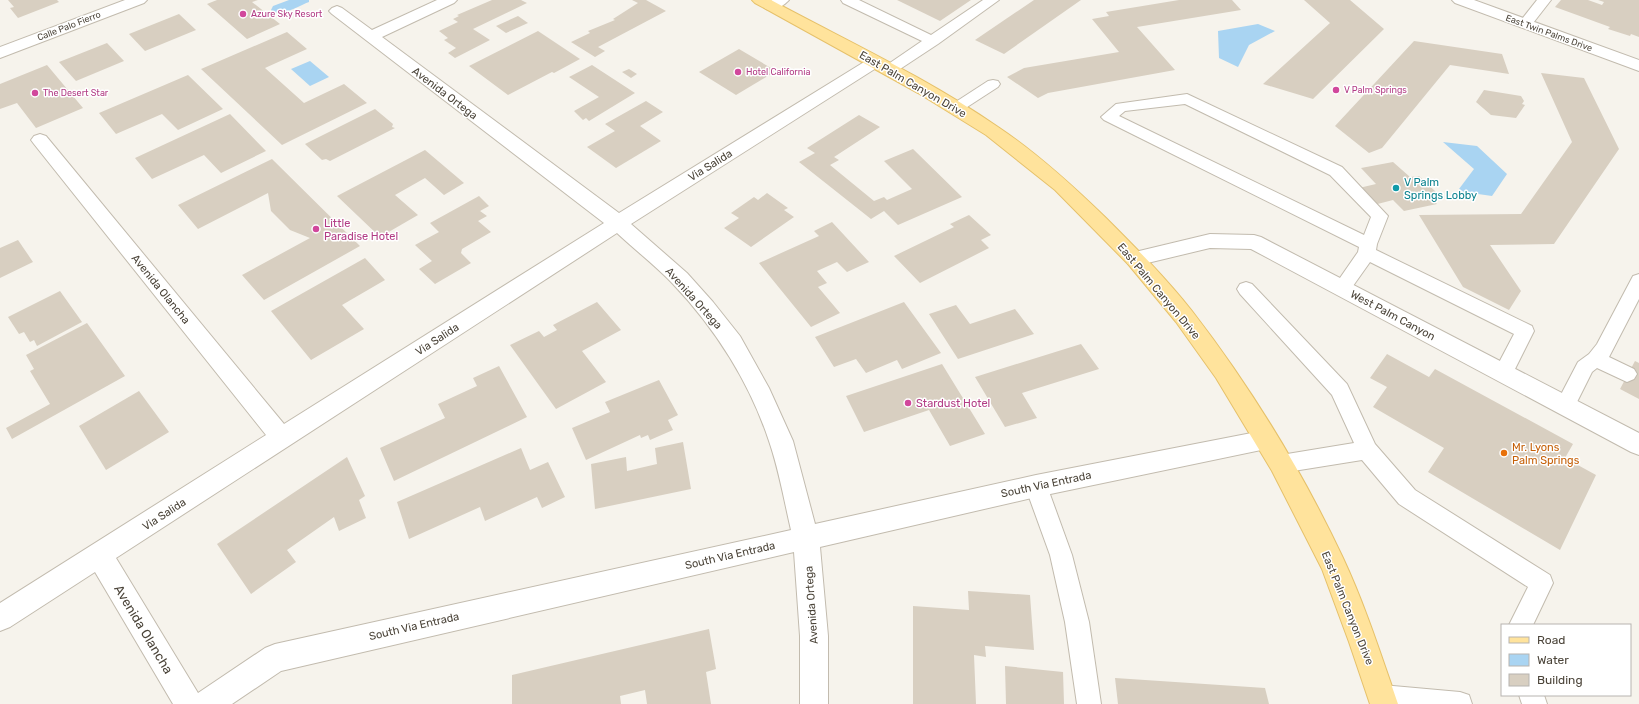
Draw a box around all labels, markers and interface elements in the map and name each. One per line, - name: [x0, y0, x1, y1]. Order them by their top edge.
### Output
- street label: Calle Palo Fierro: [36, 9, 102, 43]
- marker: Azure Sky Resort: [238, 9, 248, 19]
- place label: Azure Sky Resort: [251, 9, 323, 19]
- street label: East Twin Palms Drive: [1504, 13, 1594, 53]
- street label: East Palm Canyon Drive: [857, 48, 969, 120]
- street label: Avenida Ortega: [409, 65, 480, 122]
- marker: Hotel California: [733, 67, 743, 77]
- place label: Hotel California: [746, 67, 810, 77]
- marker: V Palm Springs: [1331, 85, 1341, 95]
- place label: V Palm Springs: [1344, 85, 1407, 95]
- marker: The Desert Star: [30, 88, 40, 98]
- place label: The Desert Star: [43, 88, 109, 98]
- street label: Via Salida: [686, 147, 735, 184]
- place label: V Palm Springs Lobby: [1404, 176, 1477, 202]
- marker: V Palm Springs Lobby: [1391, 183, 1401, 193]
- place label: Little Paradise Hotel: [324, 217, 398, 243]
- marker: Little Paradise Hotel: [311, 224, 321, 234]
- street label: East Palm Canyon Drive: [1115, 241, 1203, 342]
- street label: Avenida Olancha: [129, 252, 193, 327]
- street label: Avenida Ortega: [663, 265, 725, 332]
- street label: West Palm Canyon: [1348, 288, 1437, 343]
- street label: Via Salida: [413, 320, 462, 358]
- place label: Stardust Hotel: [916, 397, 990, 410]
- marker: Stardust Hotel: [903, 398, 913, 408]
- place label: Mr. Lyons Palm Springs: [1512, 441, 1580, 467]
- marker: Mr. Lyons Palm Springs: [1499, 448, 1509, 458]
- street label: South Via Entrada: [1000, 469, 1093, 500]
- street label: Via Salida: [140, 495, 189, 533]
- street label: South Via Entrada: [684, 539, 776, 572]
- street label: East Palm Canyon Drive: [1319, 549, 1376, 667]
- street label: Avenida Ortega: [802, 565, 821, 645]
- street label: Avenida Olancha: [111, 582, 176, 676]
- street label: South Via Entrada: [368, 610, 460, 643]
- legend: [1501, 624, 1631, 696]
- text: Road: [1537, 633, 1565, 647]
- text: Water: [1537, 653, 1569, 667]
- text: Building: [1537, 673, 1583, 687]

